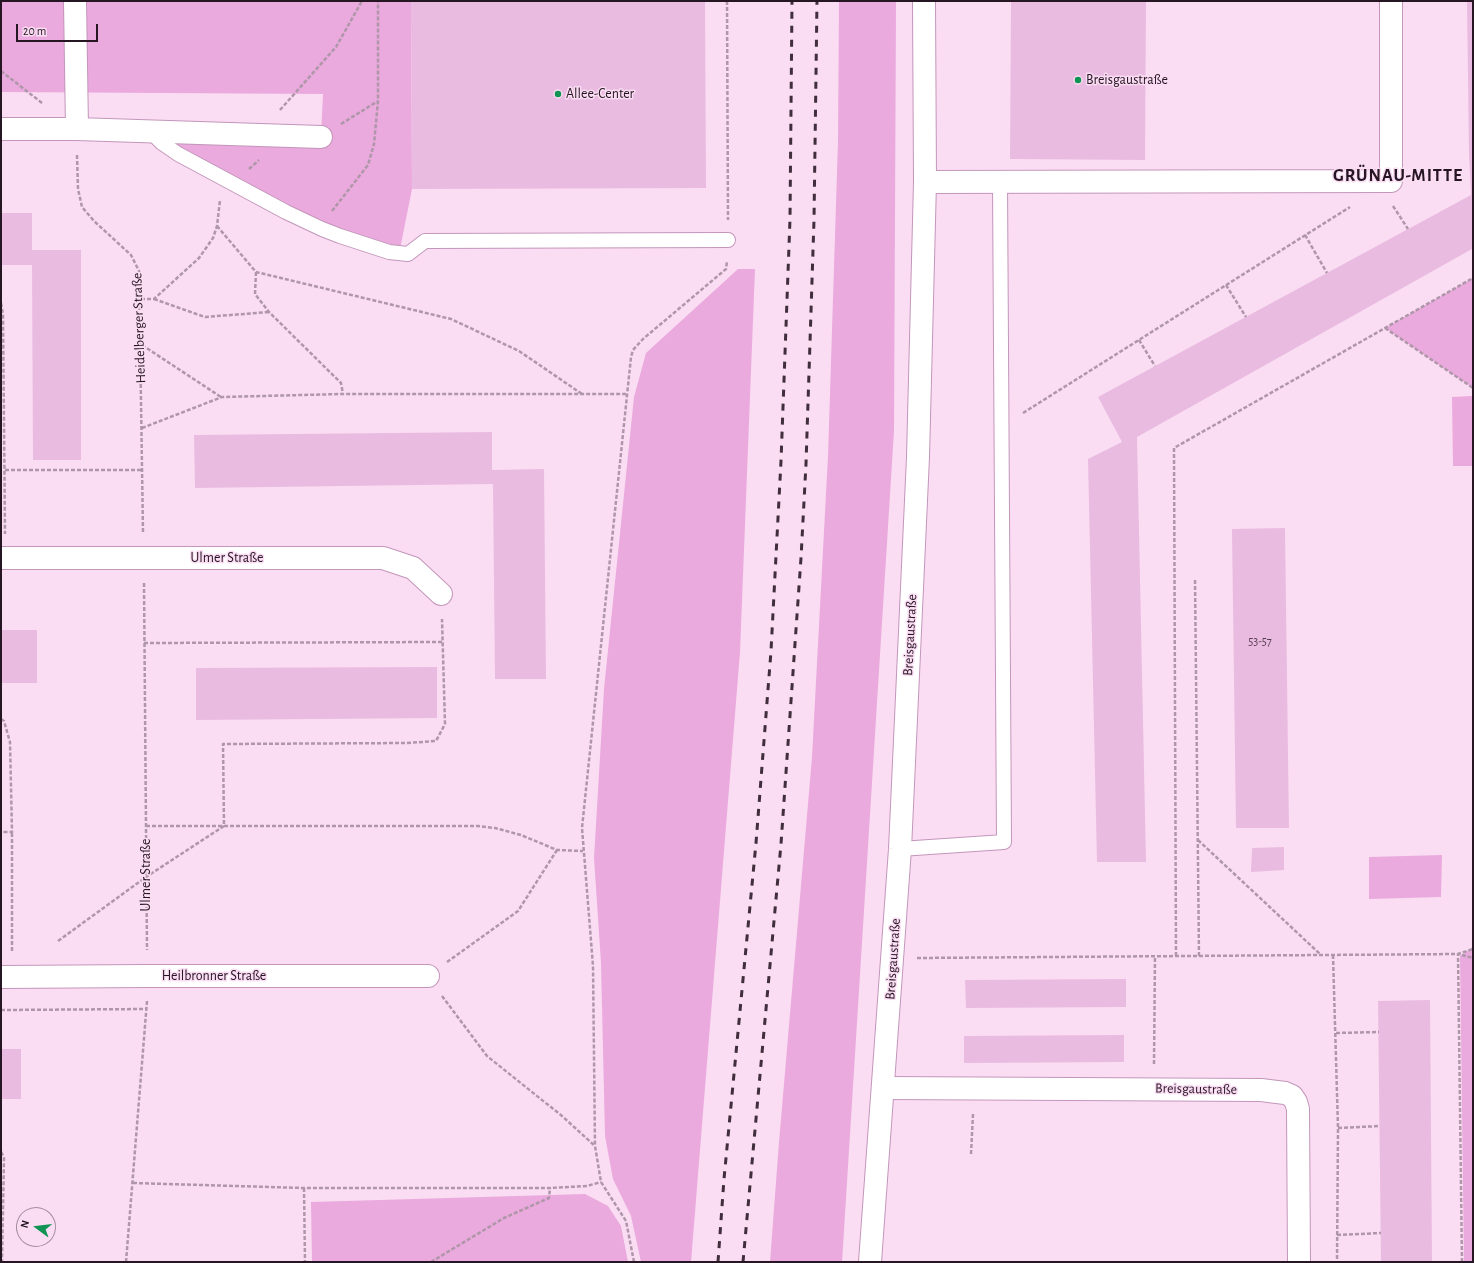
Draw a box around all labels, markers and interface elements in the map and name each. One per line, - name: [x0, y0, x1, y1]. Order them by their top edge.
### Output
- scale bar: [18, 16, 100, 42]
- text: 20 m: [23, 25, 46, 37]
- place label: Breisgaustraße: [1086, 72, 1168, 88]
- marker: Breisgaustraße: [1073, 75, 1083, 85]
- place label: Allee-Center: [566, 86, 634, 102]
- marker: Allee-Center: [553, 89, 563, 99]
- district label: GRÜNAU-MITTE: [1333, 165, 1463, 187]
- street label: Heidelberger Straße: [129, 272, 149, 384]
- street label: Ulmer Straße: [191, 550, 263, 566]
- street label: Breisgaustraße: [899, 594, 921, 676]
- house number: 53-57: [1248, 634, 1272, 648]
- street label: Ulmer Straße: [138, 839, 154, 911]
- street label: Breisgaustraße: [882, 918, 904, 1000]
- street label: Heilbronner Straße: [162, 968, 266, 984]
- street label: Breisgaustraße: [1155, 1080, 1237, 1098]
- north arrow: [16, 1207, 56, 1247]
- text: N: [19, 1219, 31, 1229]

